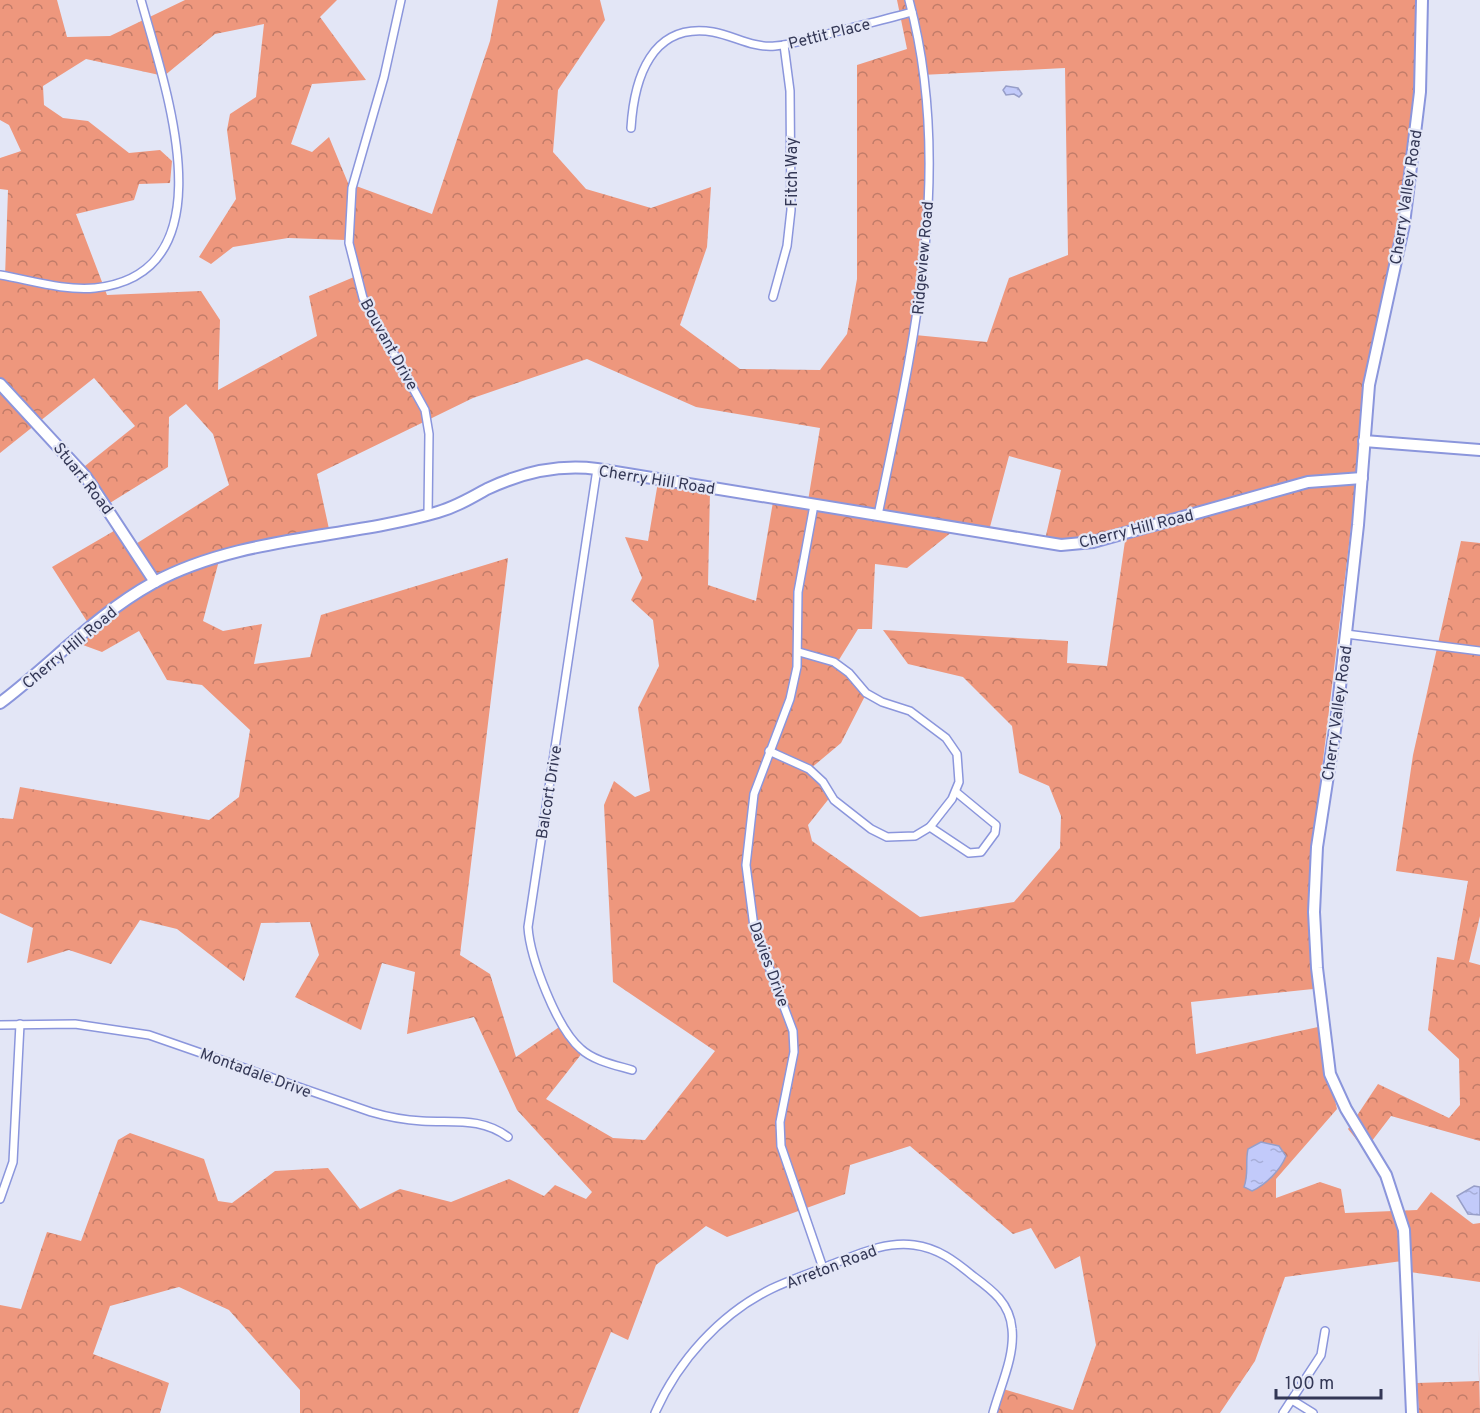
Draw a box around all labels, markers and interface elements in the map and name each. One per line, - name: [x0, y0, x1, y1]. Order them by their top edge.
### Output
- street label: Pettit Place: [786, 15, 872, 55]
- street label: Cherry Valley Road: [1386, 129, 1428, 266]
- street label: Fitch Way: [783, 137, 803, 207]
- street label: Ridgeview Road: [909, 201, 939, 316]
- street label: Bouvant Drive: [355, 296, 422, 394]
- street label: Stuart Road: [48, 439, 117, 519]
- street label: Cherry Hill Road: [597, 462, 716, 500]
- street label: Cherry Hill Road: [1077, 506, 1196, 554]
- street label: Cherry Hill Road: [19, 603, 122, 694]
- street label: Cherry Valley Road: [1319, 644, 1357, 782]
- street label: Balcort Drive: [533, 744, 567, 840]
- street label: Davies Drive: [744, 919, 793, 1010]
- street label: Montadale Drive: [197, 1044, 314, 1103]
- street label: Arreton Road: [783, 1241, 880, 1294]
- scale bar: [1276, 1362, 1381, 1400]
- text: 100 m: [1285, 1373, 1334, 1396]

